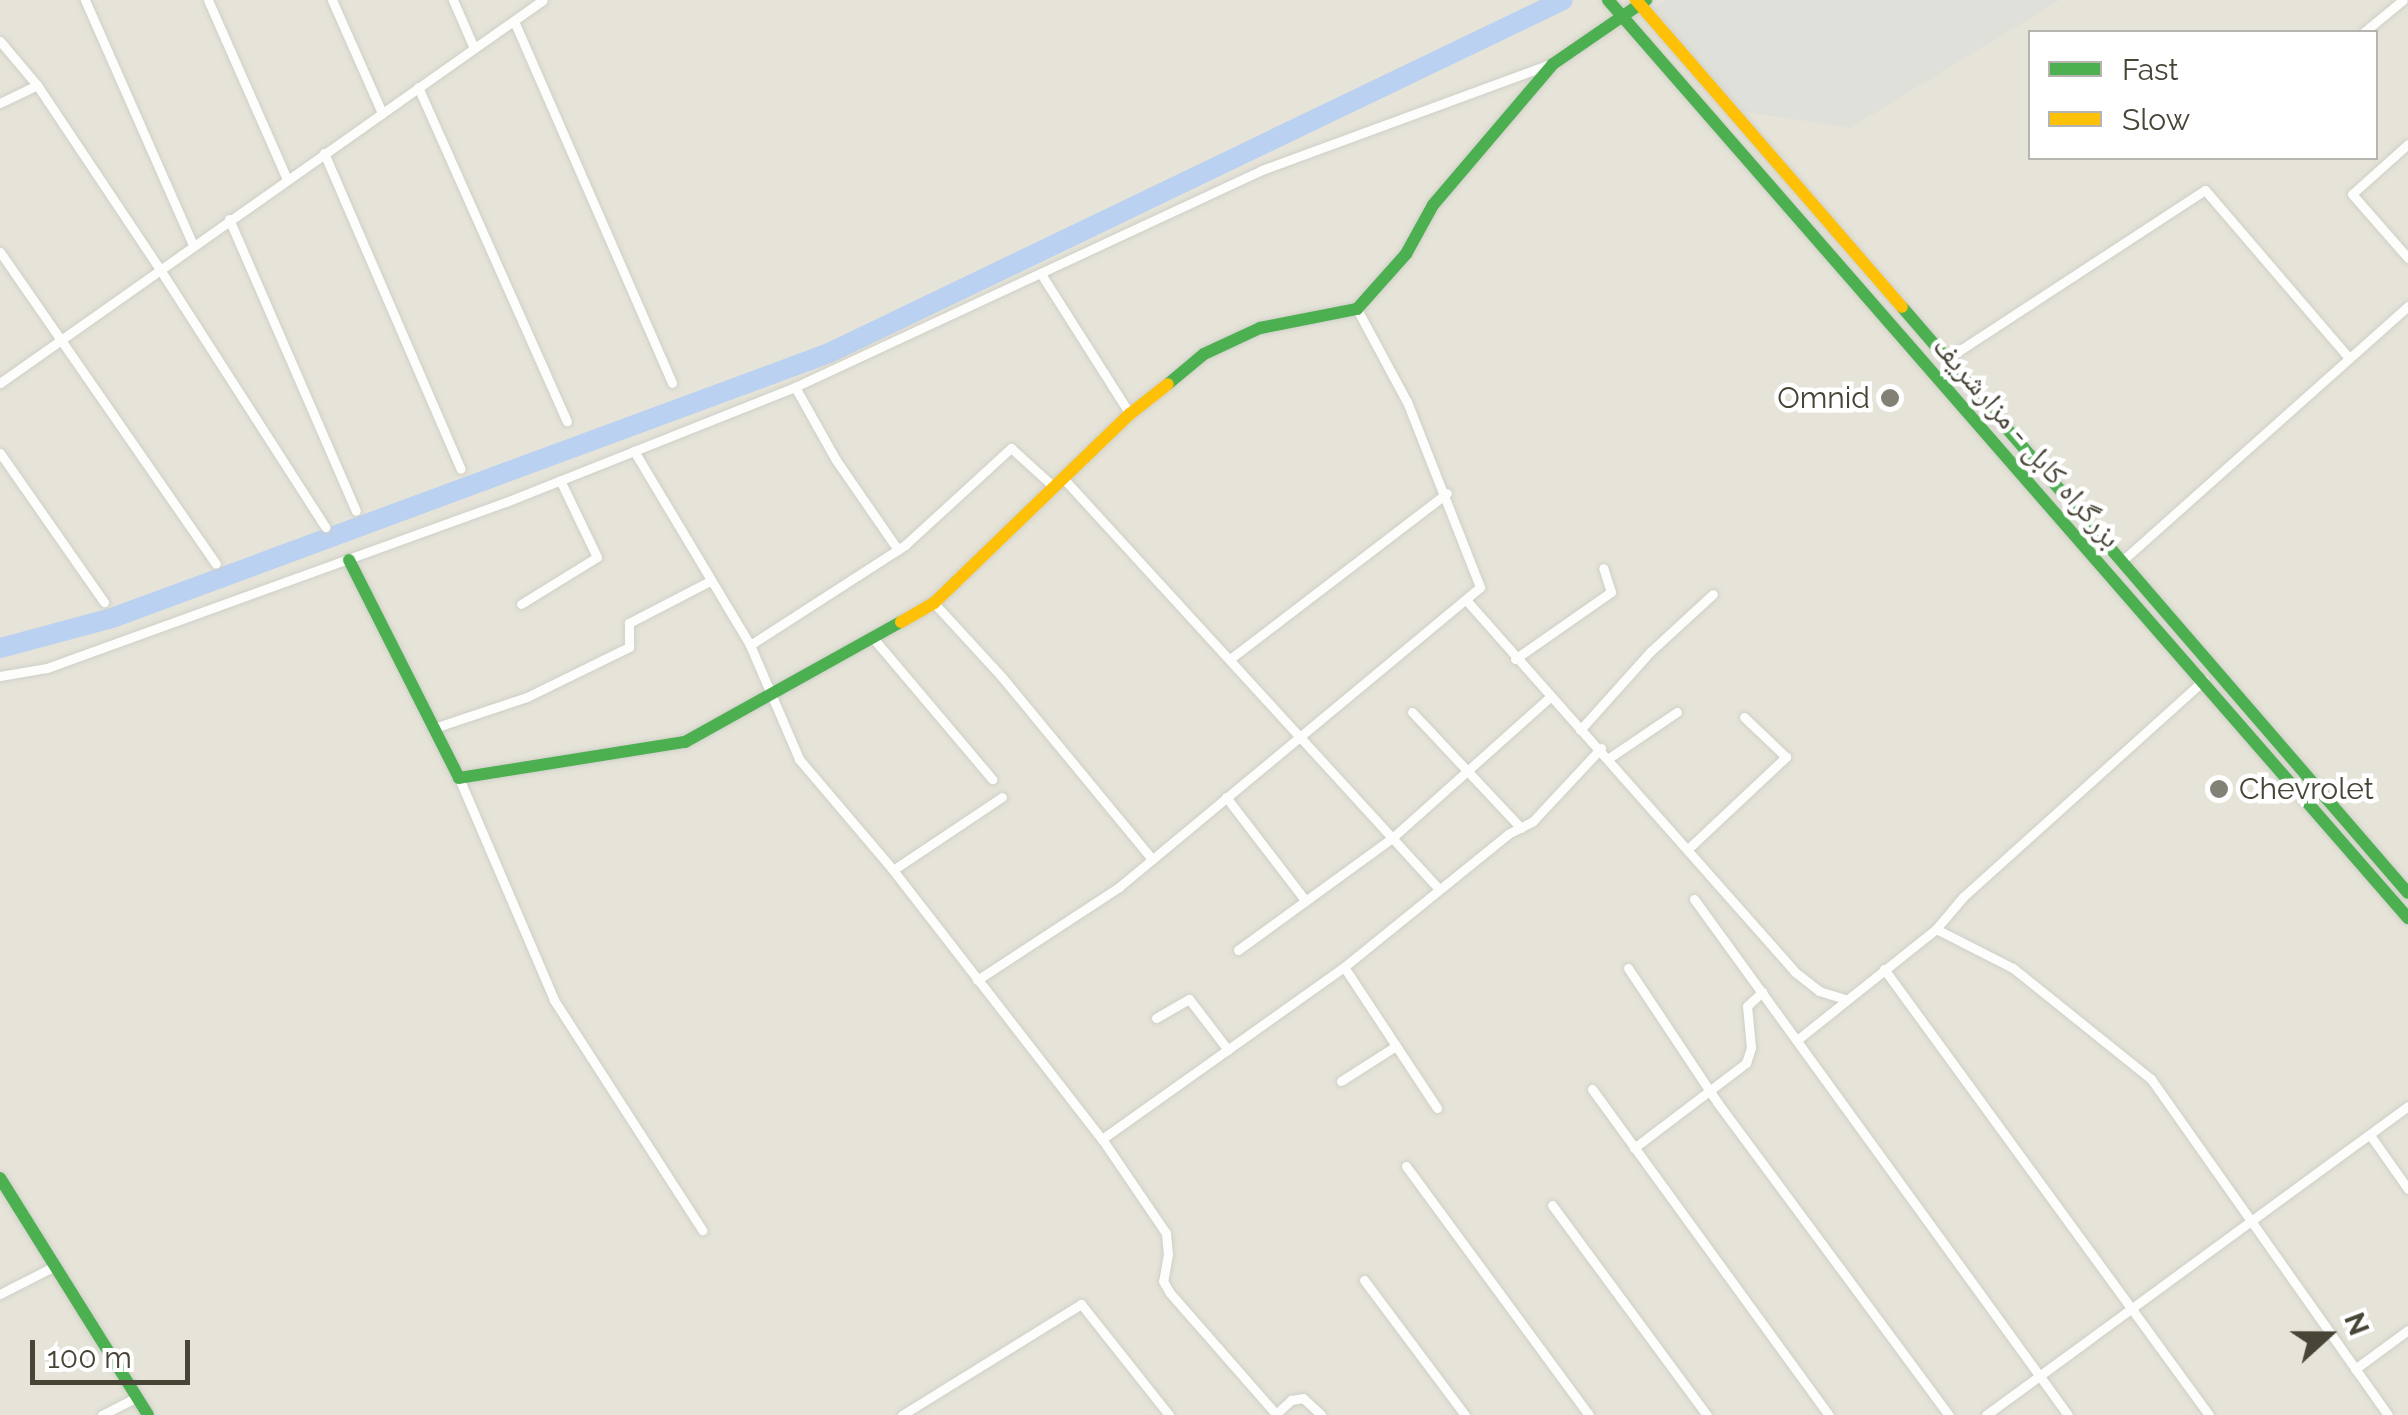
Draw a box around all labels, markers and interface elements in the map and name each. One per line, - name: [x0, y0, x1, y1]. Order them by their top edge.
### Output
- legend: [2028, 30, 2378, 160]
- text: Fast: [2122, 52, 2179, 87]
- text: Slow: [2122, 102, 2190, 137]
- street label: بزرگراه کابل - مزارشریف: [1925, 329, 2129, 555]
- place label: Omnid: [1777, 380, 1870, 416]
- marker: Omnid: [1879, 387, 1901, 409]
- place label: Chevrolet: [2239, 771, 2374, 807]
- marker: Chevrolet: [2208, 778, 2230, 800]
- north arrow: [2278, 1285, 2378, 1385]
- text: N: [2337, 1308, 2376, 1340]
- scale bar: [35, 1320, 195, 1382]
- text: 100 m: [47, 1340, 132, 1375]

